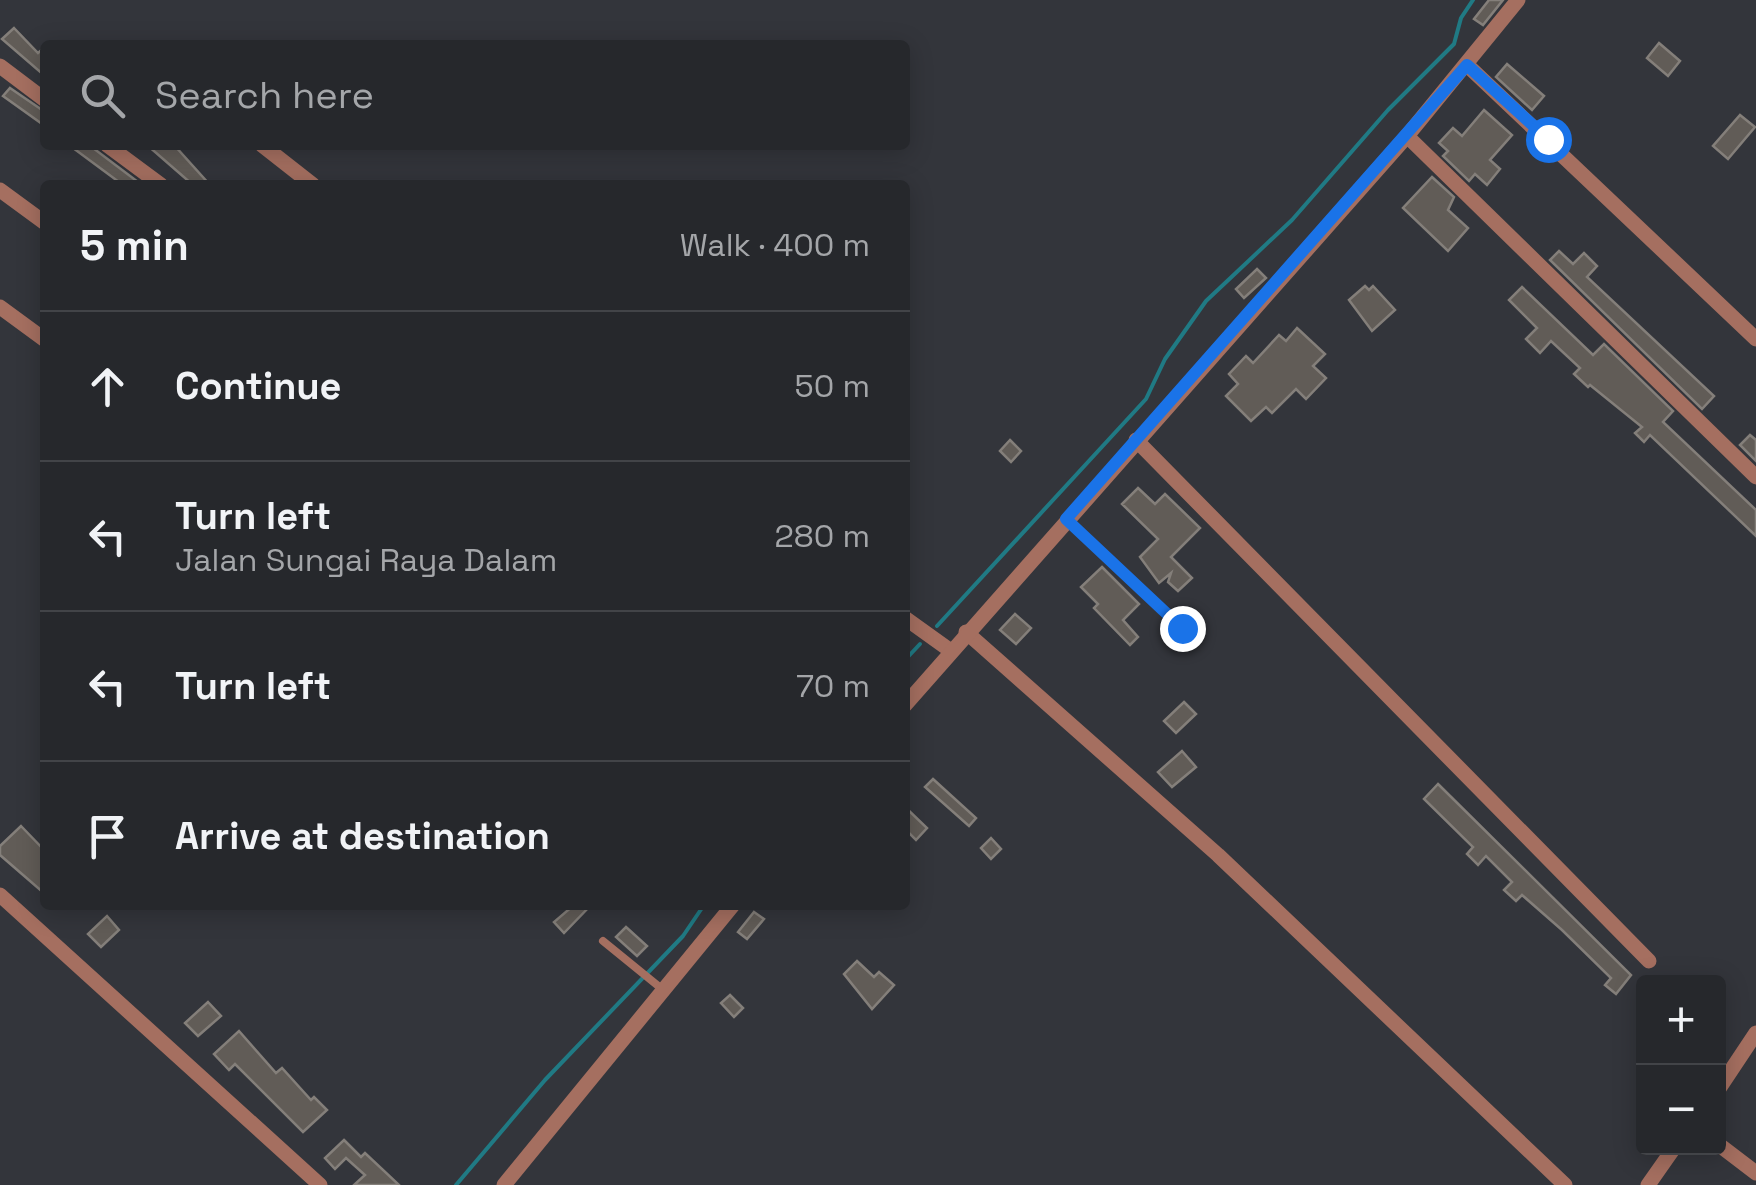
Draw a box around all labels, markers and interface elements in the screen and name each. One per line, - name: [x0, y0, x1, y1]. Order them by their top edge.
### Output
- search box: [40, 40, 910, 150]
- icon: search: [75, 68, 130, 123]
- text: Search here: [155, 71, 374, 119]
- route start: [1526, 117, 1572, 163]
- text: 5 min: [80, 219, 189, 272]
- text: Walk · 400 m: [680, 225, 870, 265]
- icon: ahead: [80, 359, 135, 414]
- text: Continue: [175, 362, 341, 410]
- text: 50 m: [795, 366, 870, 406]
- text: Turn left: [175, 492, 331, 540]
- icon: left: [80, 509, 135, 564]
- text: 280 m: [775, 516, 870, 556]
- text: Jalan Sungai Raya Dalam: [175, 540, 557, 580]
- route end: [1160, 606, 1206, 652]
- icon: left: [80, 659, 135, 714]
- text: Turn left: [175, 662, 331, 710]
- text: 70 m: [796, 666, 870, 706]
- icon: arrive: [80, 809, 135, 864]
- text: Arrive at destination: [175, 812, 550, 860]
- map controls: [1636, 975, 1726, 1155]
- button: +: [1636, 975, 1726, 1065]
- button: −: [1636, 1065, 1726, 1155]

